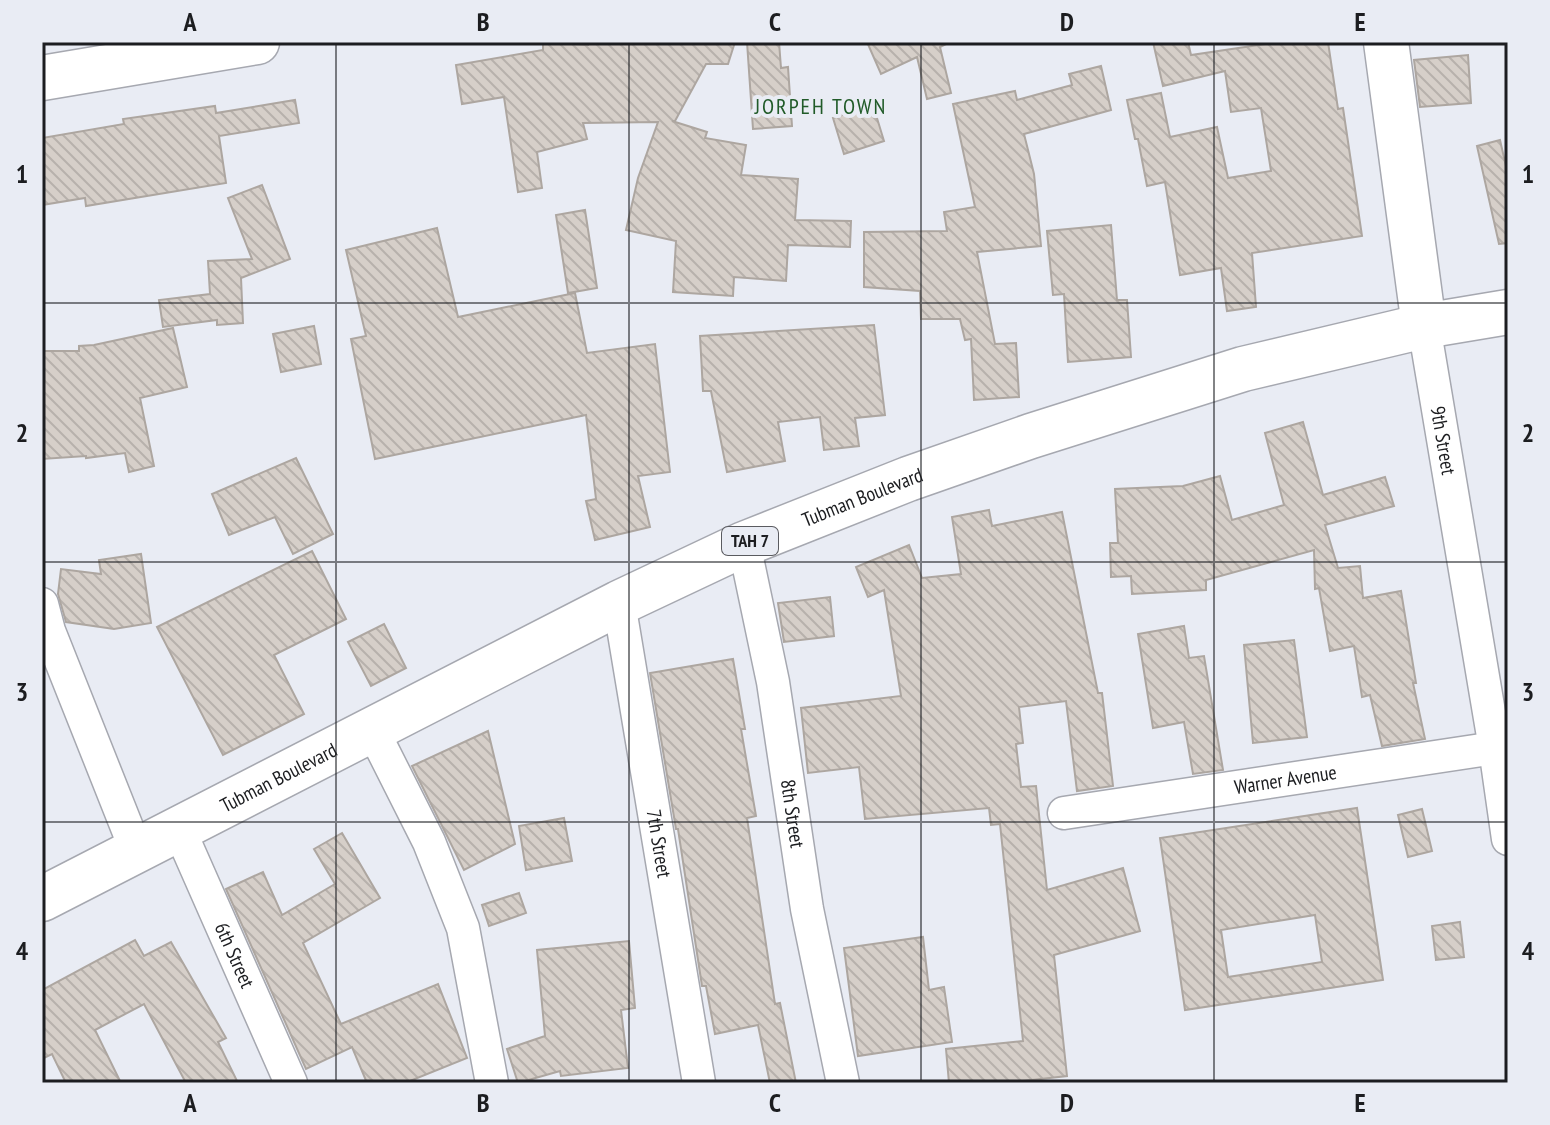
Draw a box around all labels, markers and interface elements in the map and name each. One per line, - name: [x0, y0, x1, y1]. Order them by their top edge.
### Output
- text: A: [182, 5, 197, 38]
- text: B: [477, 5, 490, 38]
- text: C: [769, 5, 781, 38]
- text: D: [1060, 5, 1074, 38]
- text: E: [1354, 5, 1366, 38]
- district label: JORPEH TOWN: [754, 92, 887, 120]
- text: 1: [16, 157, 28, 190]
- text: 1: [1522, 157, 1534, 190]
- street label: 9th Street: [1425, 404, 1462, 477]
- text: 2: [16, 416, 28, 449]
- text: 2: [1522, 416, 1534, 449]
- street label: Tubman Boulevard: [798, 462, 926, 533]
- road number: TAH 7: [722, 527, 778, 555]
- text: 3: [16, 675, 28, 708]
- text: 3: [1522, 675, 1534, 708]
- street label: Tubman Boulevard: [216, 737, 342, 818]
- street label: Warner Avenue: [1233, 759, 1338, 800]
- street label: 8th Street: [775, 777, 811, 850]
- street label: 7th Street: [641, 808, 678, 880]
- street label: 6th Street: [209, 918, 261, 993]
- text: 4: [16, 934, 29, 967]
- text: 4: [1522, 934, 1535, 967]
- text: A: [182, 1086, 197, 1119]
- text: B: [477, 1086, 490, 1119]
- text: C: [769, 1086, 781, 1119]
- text: D: [1060, 1086, 1074, 1119]
- text: E: [1354, 1086, 1366, 1119]

